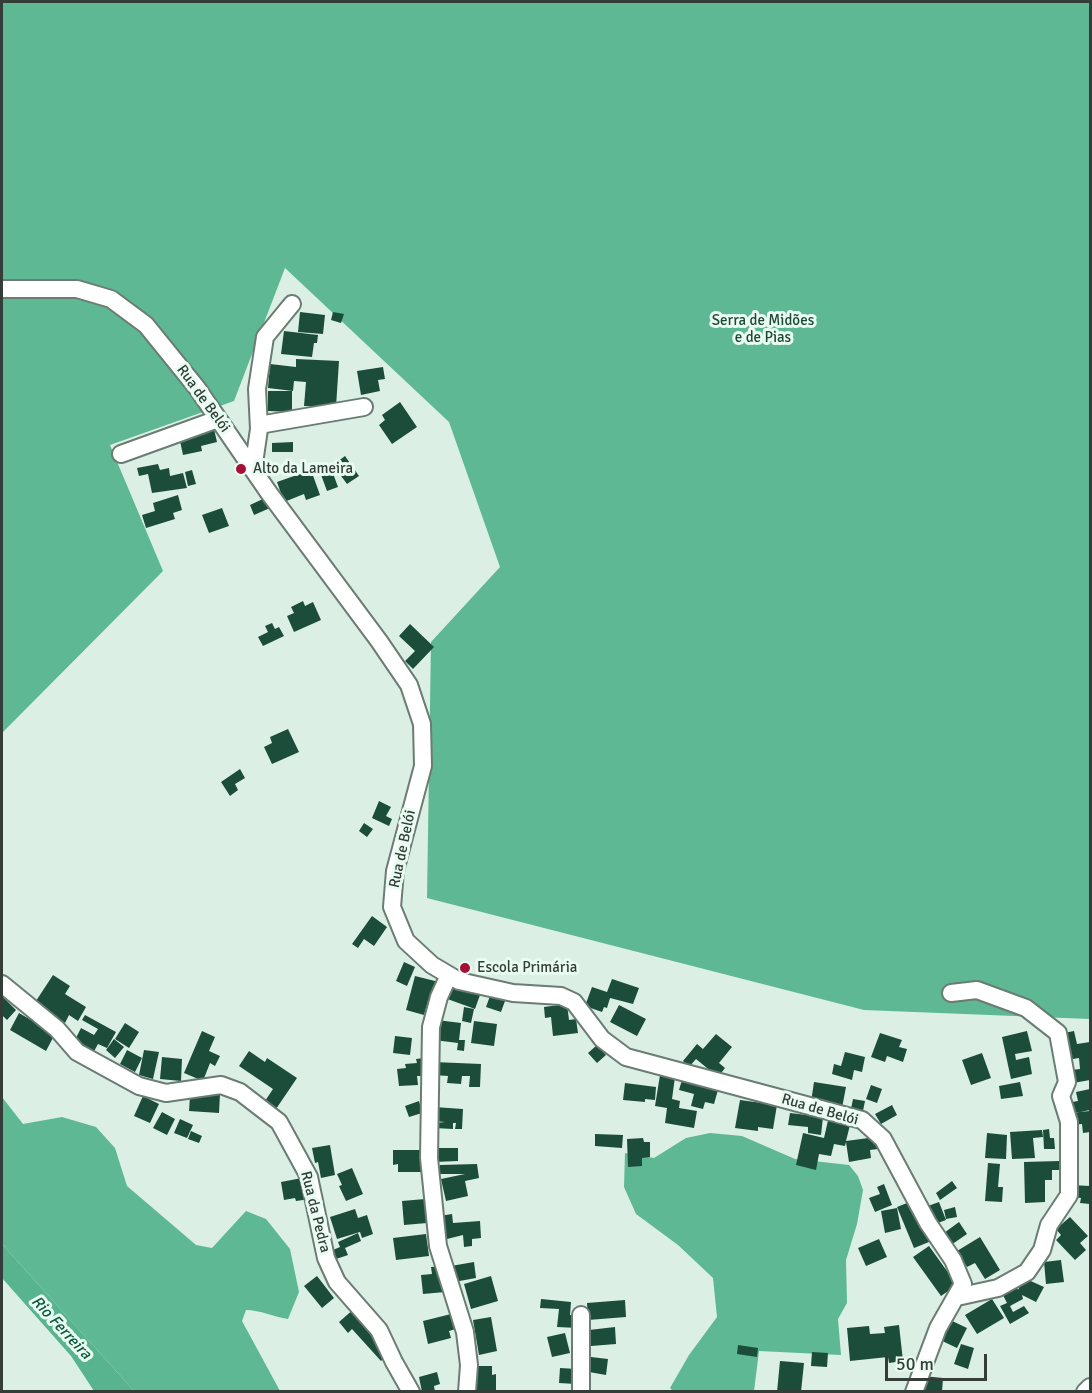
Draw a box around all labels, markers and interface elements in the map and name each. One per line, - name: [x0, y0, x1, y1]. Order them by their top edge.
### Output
- park label: Serra de Midões e de Pias: [712, 312, 814, 347]
- street label: Rua de Belói: [172, 362, 234, 436]
- place label: Alto da Lameira: [253, 460, 353, 478]
- marker: Alto da Lameira: [234, 462, 248, 476]
- street label: Rua de Belói: [386, 808, 420, 890]
- place label: Escola Primária: [477, 959, 577, 977]
- marker: Escola Primária: [458, 961, 472, 975]
- street label: Rua de Belói: [779, 1090, 861, 1130]
- street label: Rua da Pedra: [296, 1169, 334, 1255]
- water label: Rio Ferreira: [27, 1292, 95, 1364]
- scale bar: [888, 1342, 990, 1380]
- text: 50 m: [896, 1353, 934, 1375]

